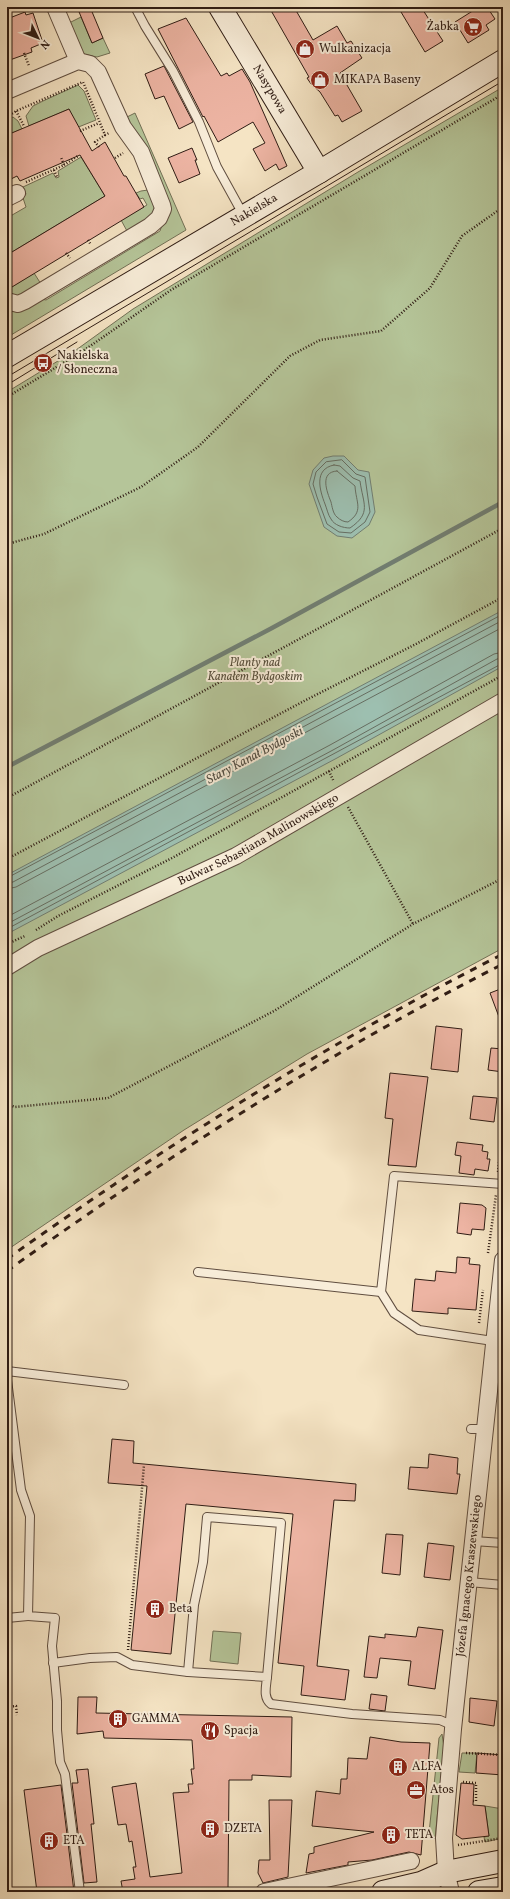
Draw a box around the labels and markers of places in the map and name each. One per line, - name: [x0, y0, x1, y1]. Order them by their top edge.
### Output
- supermarket icon: Żabka: [462, 16, 484, 38]
- place label: Żabka: [426, 19, 459, 35]
- shop icon: Wulkanizacja: [294, 38, 316, 60]
- place label: Wulkanizacja: [319, 41, 391, 57]
- shop icon: MIKAPA Baseny: [309, 69, 331, 91]
- place label: MIKAPA Baseny: [334, 72, 421, 88]
- place label: Nakielska / Słoneczna: [57, 348, 118, 378]
- bus stop icon: Nakielska / Słoneczna: [32, 352, 54, 374]
- building icon: Beta: [144, 1598, 166, 1620]
- place label: Beta: [169, 1601, 192, 1617]
- building icon: GAMMA: [107, 1708, 129, 1730]
- place label: GAMMA: [132, 1711, 180, 1727]
- restaurant icon: Spacja: [199, 1720, 221, 1742]
- place label: Spacja: [224, 1723, 258, 1739]
- building icon: ALFA: [387, 1756, 409, 1778]
- place label: ALFA: [412, 1759, 442, 1775]
- office icon: Atos: [405, 1779, 427, 1801]
- place label: Atos: [430, 1782, 454, 1798]
- building icon: DZETA: [199, 1818, 221, 1840]
- place label: DZETA: [224, 1821, 262, 1837]
- building icon: TETA: [380, 1824, 402, 1846]
- place label: TETA: [405, 1827, 434, 1843]
- building icon: ETA: [38, 1830, 60, 1852]
- place label: ETA: [63, 1833, 85, 1849]

